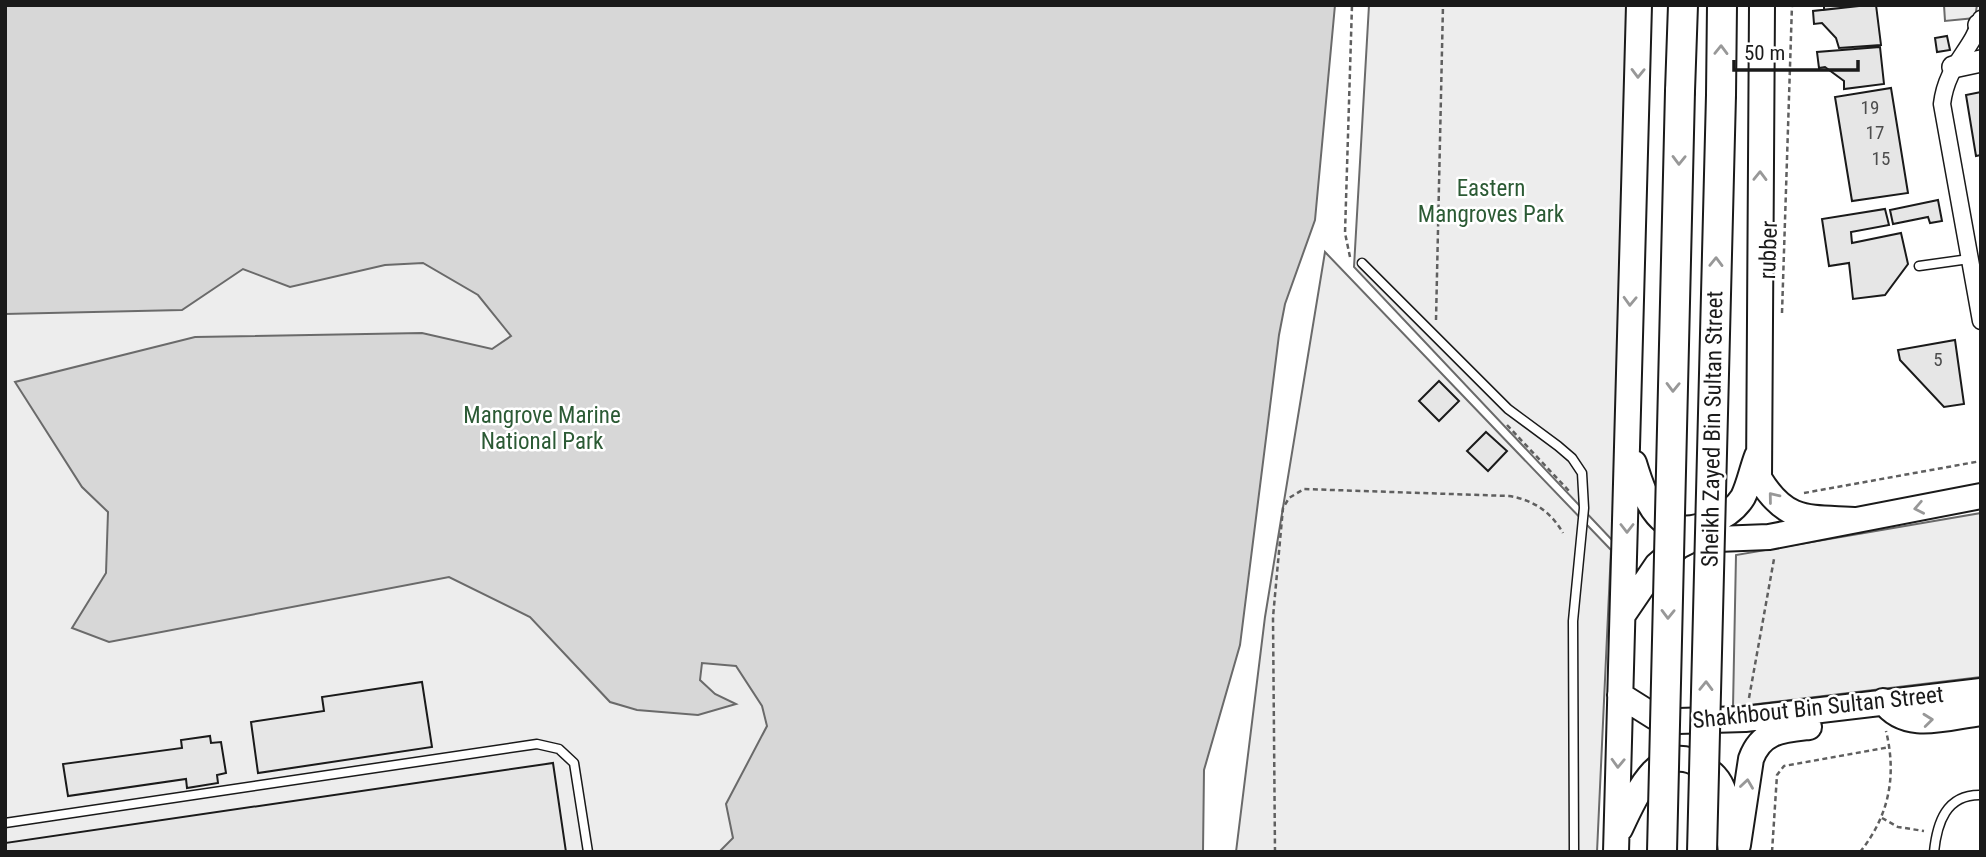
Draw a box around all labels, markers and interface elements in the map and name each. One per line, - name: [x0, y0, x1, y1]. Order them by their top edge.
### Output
- scale bar: [1734, 28, 1858, 72]
- text: 50 m: [1744, 41, 1785, 65]
- one-way arrow: [1714, 45, 1729, 56]
- one-way arrow: [1630, 68, 1645, 79]
- house number: 19: [1861, 96, 1879, 119]
- house number: 17: [1866, 121, 1884, 144]
- house number: 15: [1872, 147, 1890, 170]
- one-way arrow: [1671, 155, 1687, 165]
- one-way arrow: [1753, 170, 1768, 181]
- park label: Eastern Mangroves Park: [1418, 175, 1565, 228]
- street label: rubber: [1754, 220, 1783, 280]
- one-way arrow: [1709, 256, 1724, 267]
- street label: Sheikh Zayed Bin Sultan Street: [1697, 291, 1728, 567]
- one-way arrow: [1623, 296, 1638, 307]
- house number: 5: [1933, 348, 1943, 371]
- one-way arrow: [1666, 382, 1681, 393]
- park label: Mangrove Marine National Park: [463, 402, 621, 455]
- one-way arrow: [1768, 492, 1781, 504]
- one-way arrow: [1913, 499, 1925, 514]
- one-way arrow: [1619, 523, 1634, 534]
- one-way arrow: [1660, 610, 1676, 620]
- one-way arrow: [1698, 680, 1714, 690]
- street label: Shakhbout Bin Sultan Street: [1691, 681, 1945, 734]
- one-way arrow: [1922, 712, 1934, 727]
- one-way arrow: [1610, 759, 1626, 769]
- one-way arrow: [1739, 778, 1754, 790]

